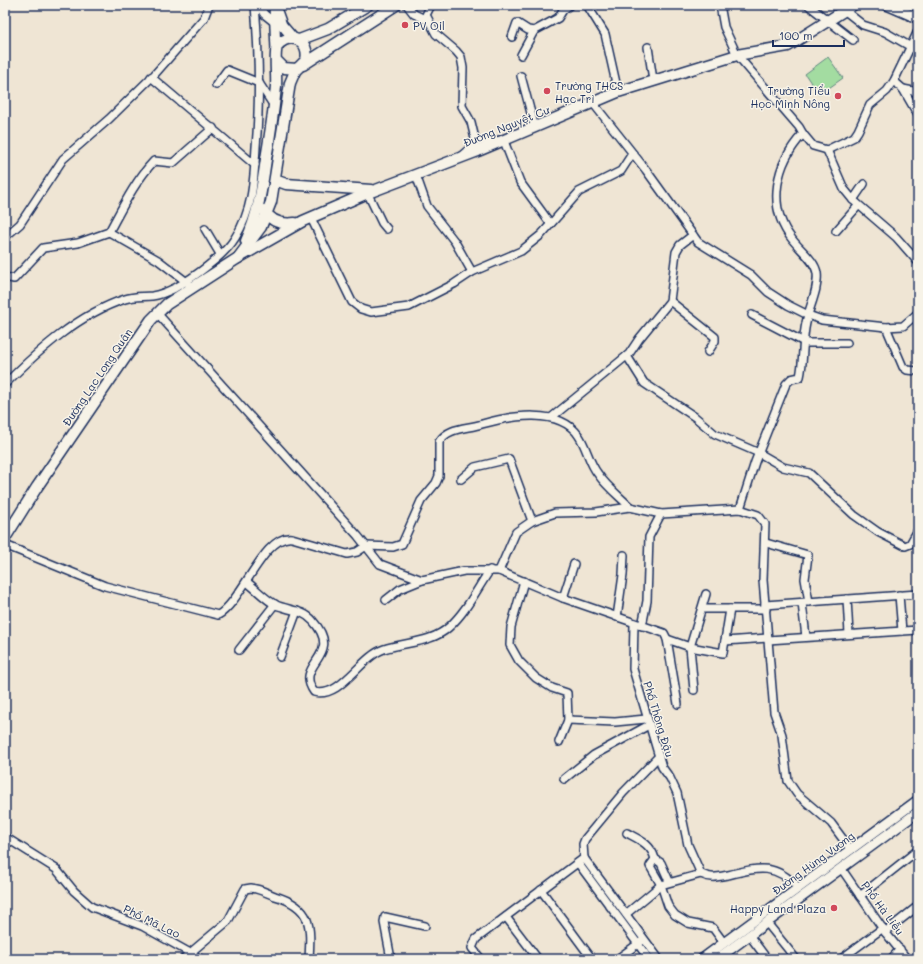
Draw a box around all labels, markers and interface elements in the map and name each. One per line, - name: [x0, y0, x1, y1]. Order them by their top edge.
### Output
- place label: PV Oil: [413, 18, 445, 33]
- marker: PV Oil: [400, 20, 410, 30]
- scale bar: [773, 22, 844, 48]
- text: 100 m: [779, 27, 813, 43]
- place label: Trường THCS Hạc Trì: [555, 78, 623, 106]
- place label: Trường Tiểu Học Minh Nông: [751, 83, 830, 111]
- marker: Trường THCS Hạc Trì: [542, 86, 552, 96]
- marker: Trường Tiểu Học Minh Nông: [833, 91, 843, 101]
- street label: Đường Nguyệt Cư: [461, 101, 552, 150]
- street label: Đường Lạc Long Quân: [59, 325, 135, 429]
- street label: Phố Thông Đậu: [640, 679, 678, 759]
- street label: Đường Hùng Vương: [769, 828, 857, 898]
- street label: Phố Hà Liễu: [858, 878, 908, 938]
- street label: Phố Mã Lao: [121, 901, 183, 941]
- place label: Happy Land Plaza: [730, 901, 826, 916]
- marker: Happy Land Plaza: [829, 903, 839, 913]

